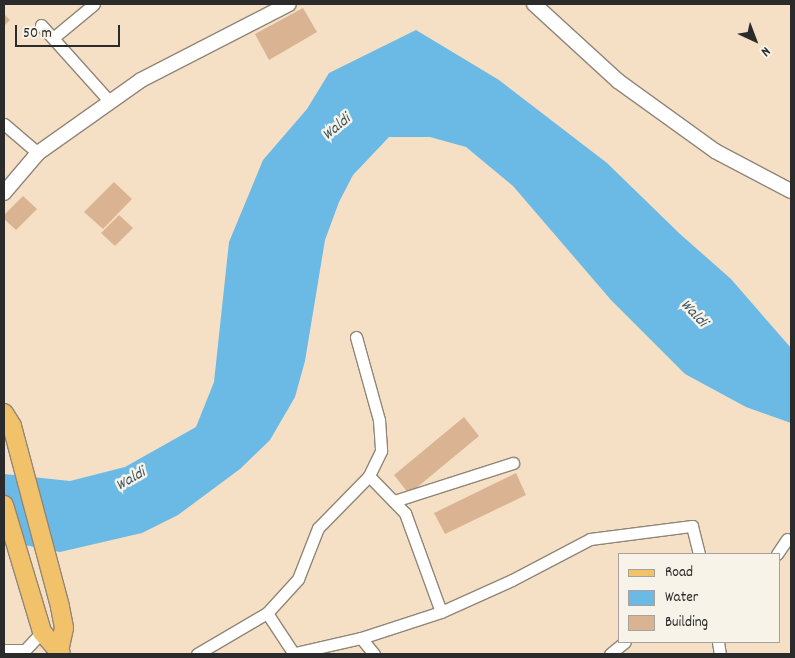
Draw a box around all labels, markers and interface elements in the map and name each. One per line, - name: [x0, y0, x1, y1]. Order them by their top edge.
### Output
- scale bar: [18, 15, 122, 47]
- north arrow: [730, 15, 780, 65]
- text: 50 m: [23, 23, 52, 45]
- text: N: [756, 41, 775, 61]
- water label: Waldi: [319, 111, 355, 145]
- water label: Waldi: [675, 296, 711, 332]
- water label: Waldi: [113, 464, 149, 496]
- legend: [618, 553, 780, 643]
- text: Road: [665, 562, 693, 584]
- text: Water: [665, 587, 698, 609]
- text: Building: [665, 612, 708, 634]

